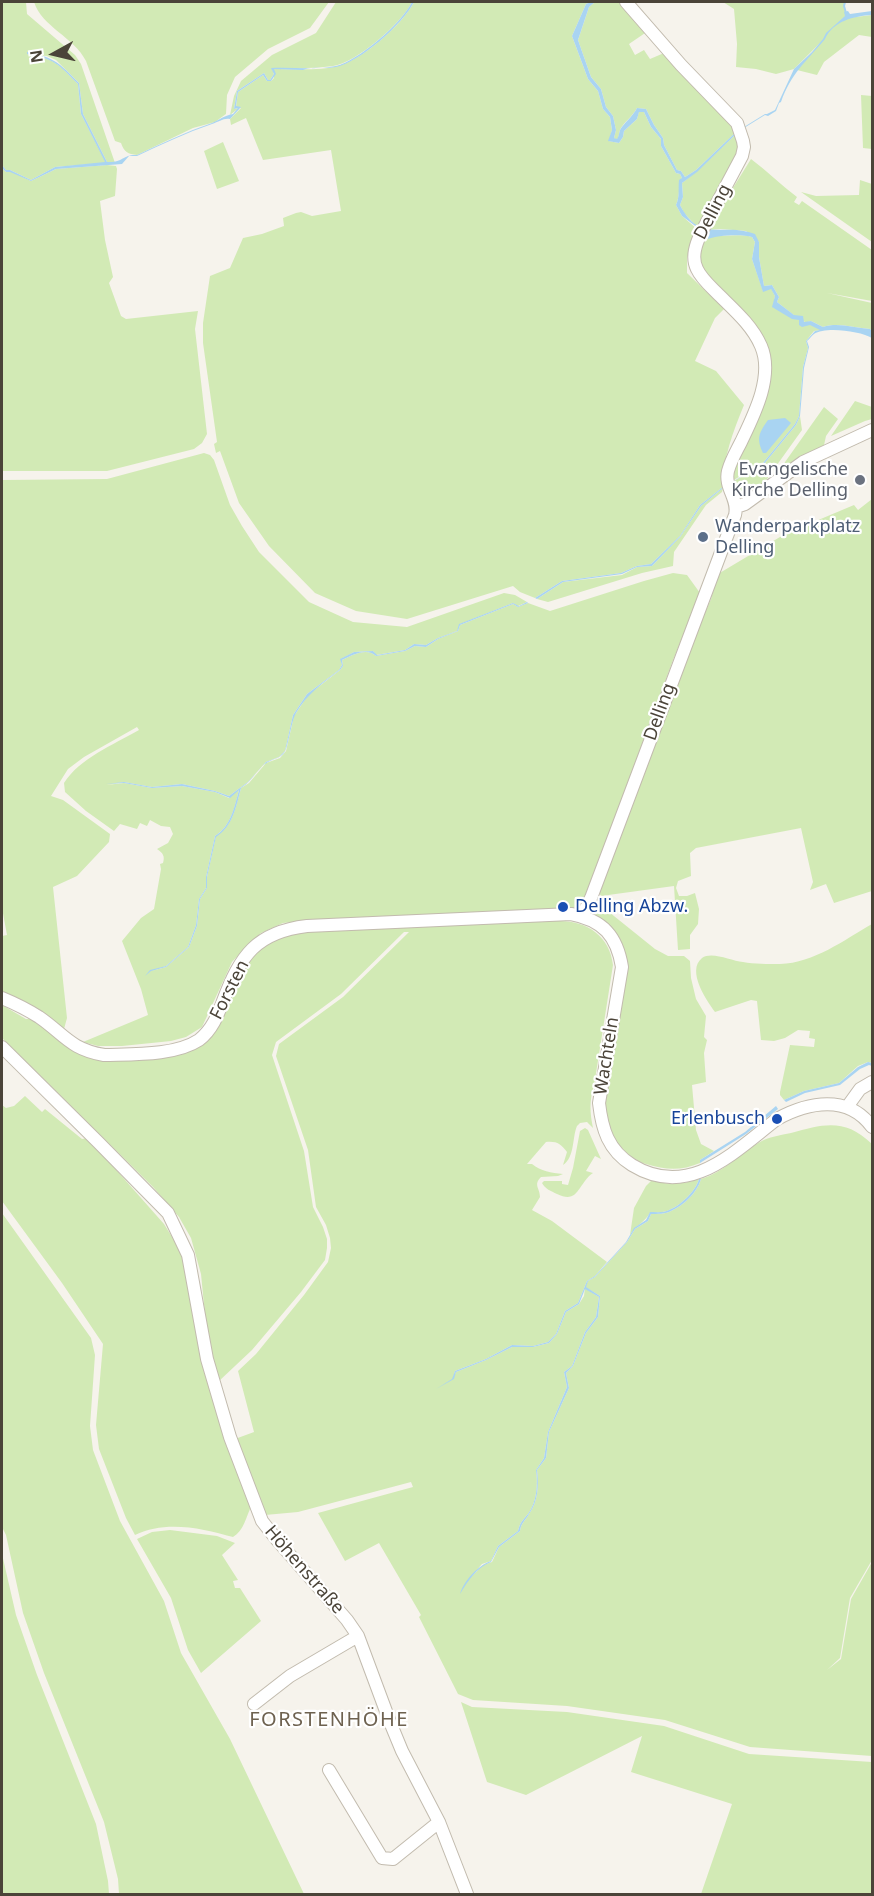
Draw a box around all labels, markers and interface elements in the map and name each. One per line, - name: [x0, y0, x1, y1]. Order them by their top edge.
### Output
- north arrow: [24, 24, 84, 84]
- text: N: [24, 49, 48, 64]
- street label: Delling: [690, 181, 736, 243]
- place label: Evangelische Kirche Delling: [731, 459, 848, 502]
- marker: Evangelische Kirche Delling: [853, 473, 867, 487]
- place label: Wanderparkplatz Delling: [715, 516, 860, 558]
- marker: Wanderparkplatz Delling: [696, 530, 710, 544]
- street label: Delling: [640, 680, 680, 744]
- place label: Delling Abzw.: [575, 896, 688, 918]
- marker: Delling Abzw.: [556, 900, 570, 914]
- street label: Forsten: [206, 957, 254, 1023]
- street label: Wachteln: [590, 1015, 624, 1097]
- place label: Erlenbusch: [671, 1108, 765, 1130]
- marker: Erlenbusch: [770, 1112, 784, 1126]
- street label: Höhenstraße: [260, 1521, 348, 1619]
- district label: FORSTENHÖHE: [249, 1708, 409, 1732]

